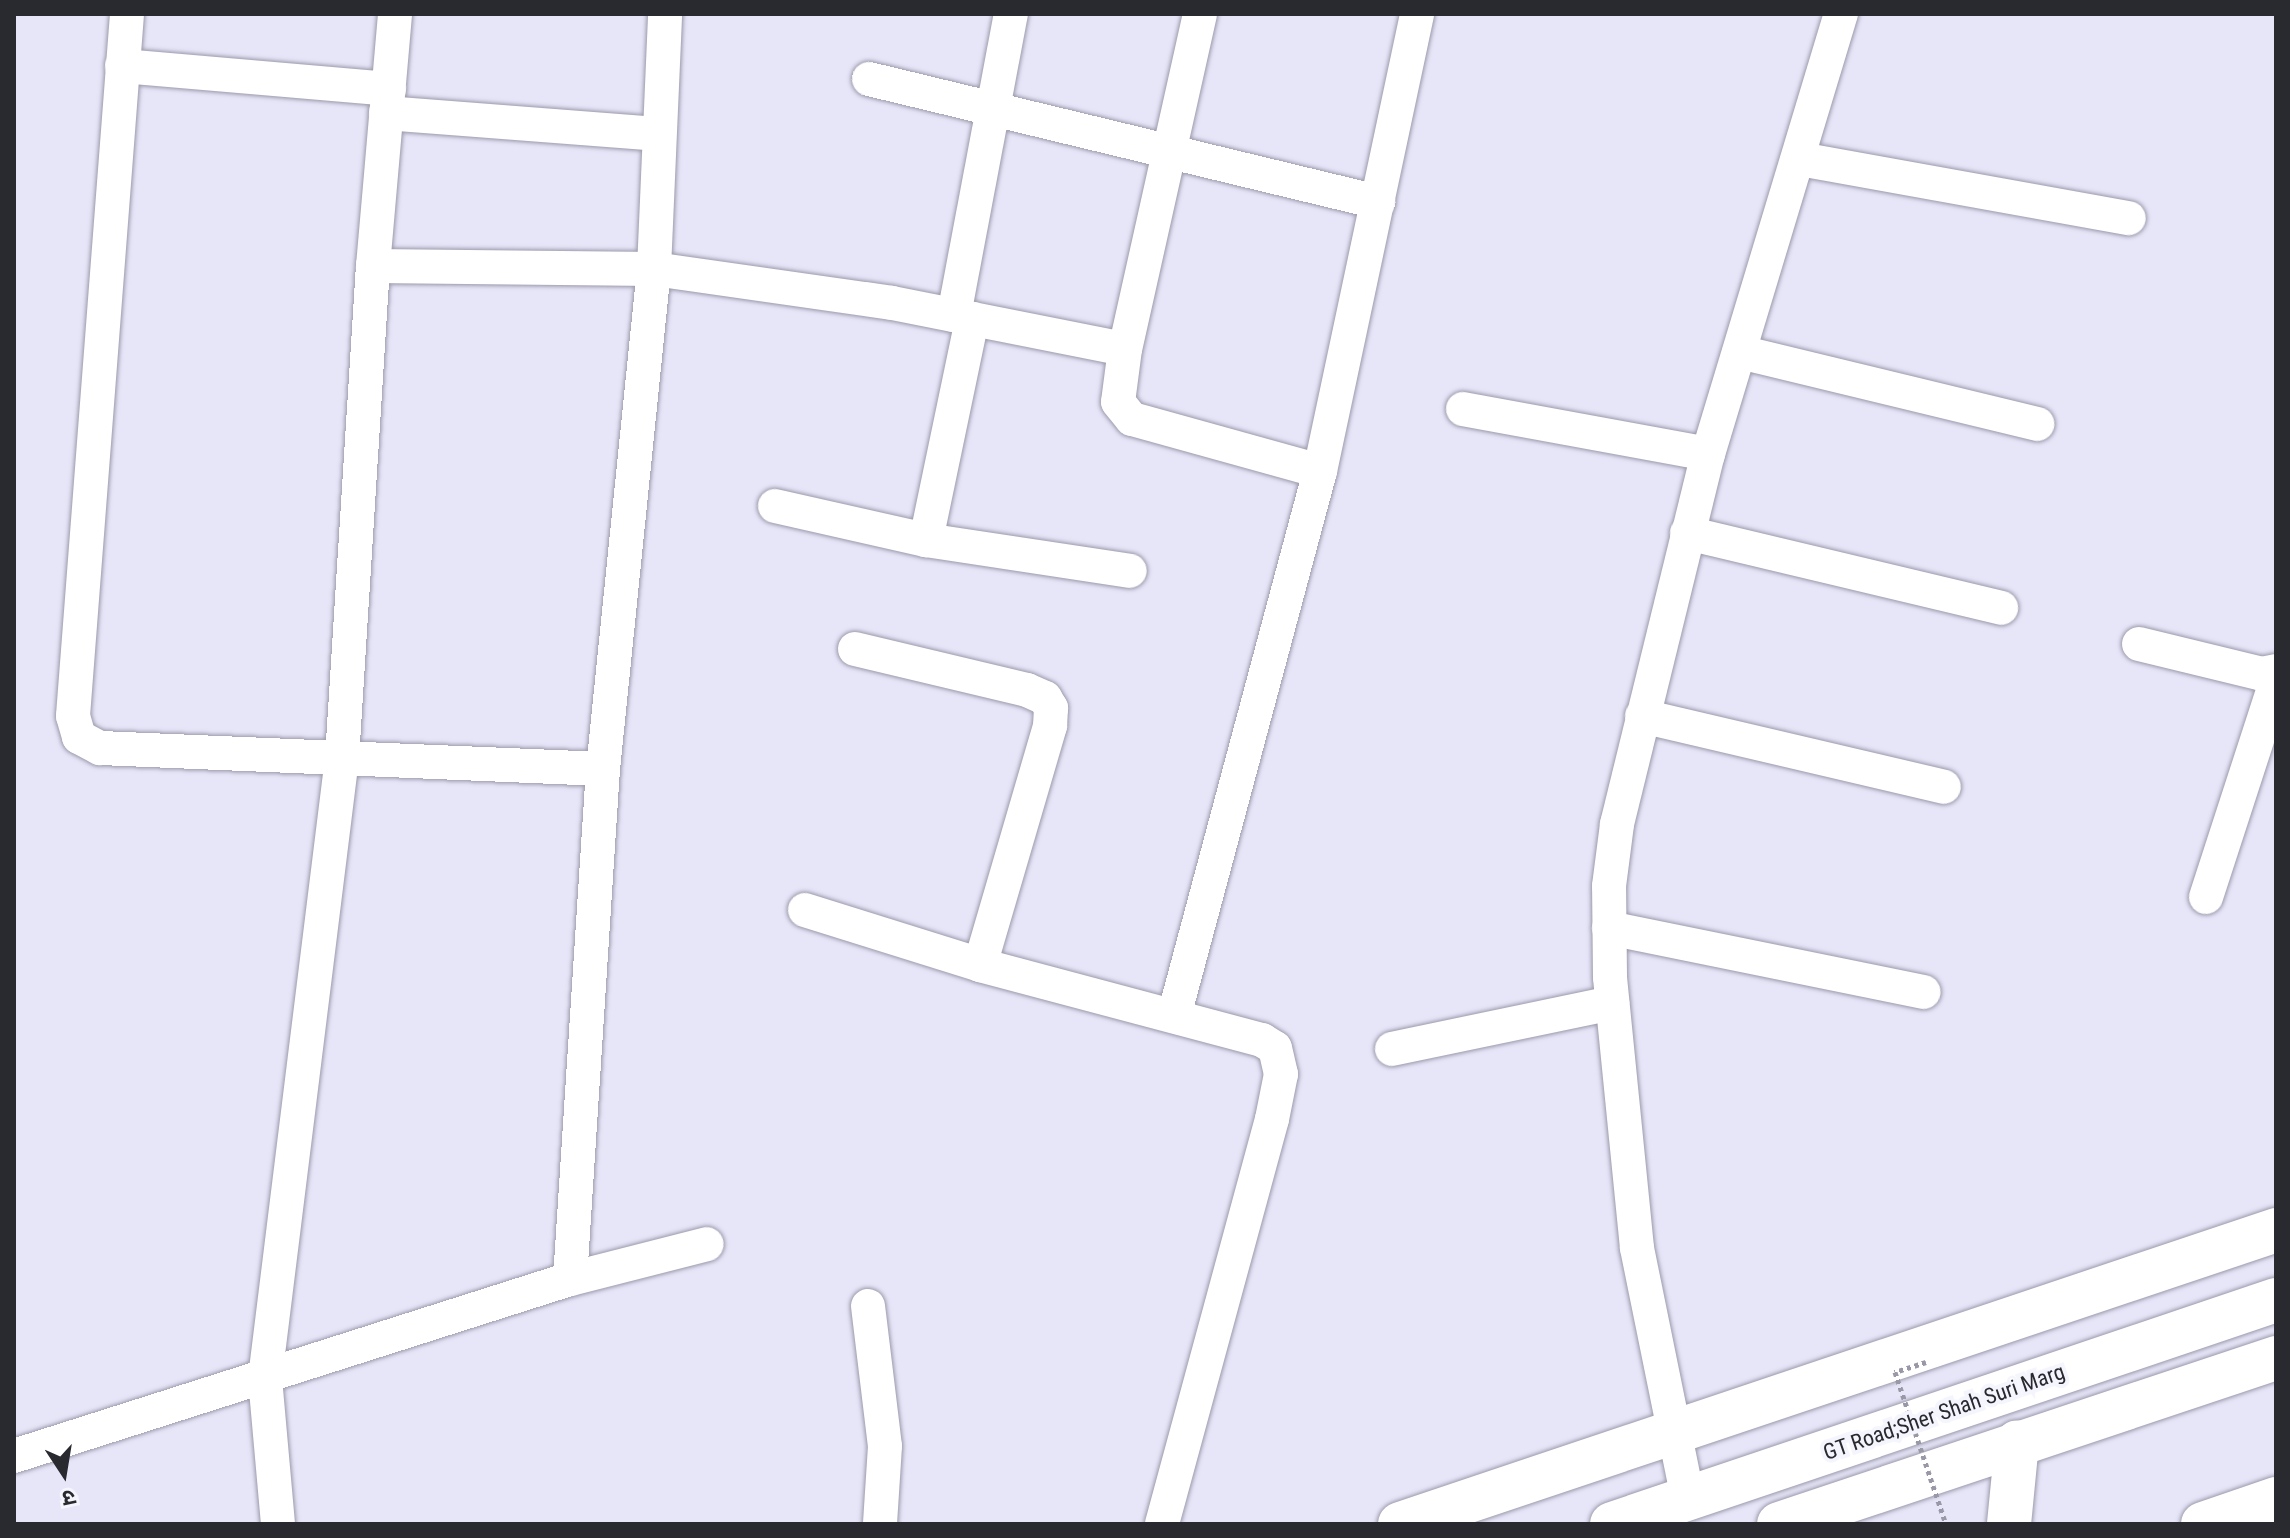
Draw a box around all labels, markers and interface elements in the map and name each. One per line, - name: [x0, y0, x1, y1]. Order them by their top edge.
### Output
- street label: GT Road;Sher Shah Suri Marg: [1820, 1358, 2068, 1466]
- north arrow: [24, 1434, 104, 1514]
- text: उ: [60, 1484, 78, 1512]

